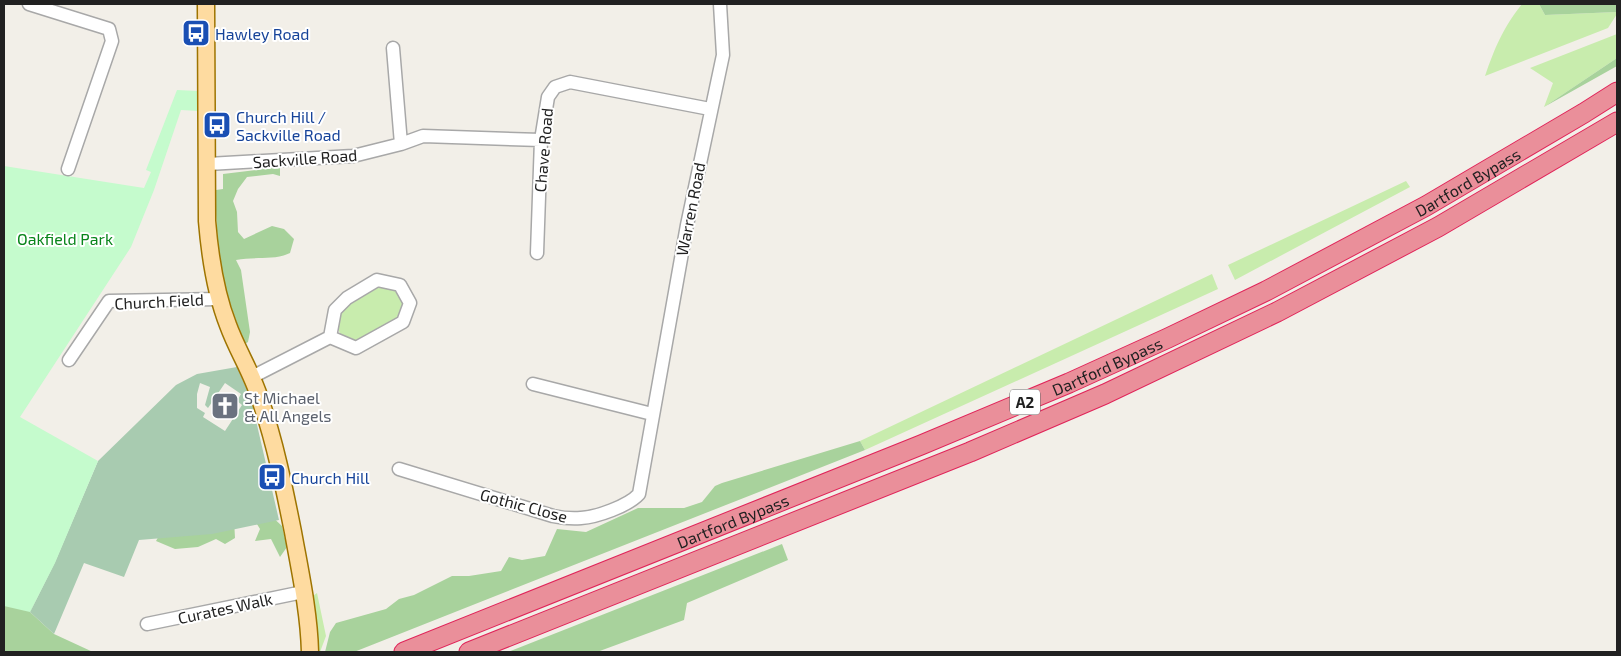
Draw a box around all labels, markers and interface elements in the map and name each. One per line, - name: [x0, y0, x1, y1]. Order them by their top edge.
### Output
- bus stop icon: Hawley Road: [181, 18, 211, 48]
- place label: Hawley Road: [215, 24, 309, 43]
- place label: Church Hill / Sackville Road: [236, 107, 341, 144]
- street label: Chave Road: [530, 107, 556, 193]
- bus stop icon: Church Hill / Sackville Road: [202, 110, 232, 140]
- street label: Dartford Bypass: [1412, 143, 1523, 220]
- street label: Sackville Road: [252, 145, 358, 171]
- street label: Warren Road: [672, 161, 708, 257]
- park label: Oakfield Park: [17, 229, 113, 248]
- street label: Church Field: [114, 289, 204, 313]
- street label: Dartford Bypass: [1049, 333, 1165, 399]
- place label: St Michael & All Angels: [244, 388, 331, 425]
- road number: A2: [1010, 390, 1040, 414]
- church icon: St Michael & All Angels: [210, 391, 240, 421]
- bus stop icon: Church Hill: [257, 462, 287, 492]
- place label: Church Hill: [291, 468, 370, 487]
- street label: Gothic Close: [478, 484, 570, 526]
- street label: Dartford Bypass: [674, 490, 791, 551]
- street label: Curates Walk: [176, 589, 274, 627]

